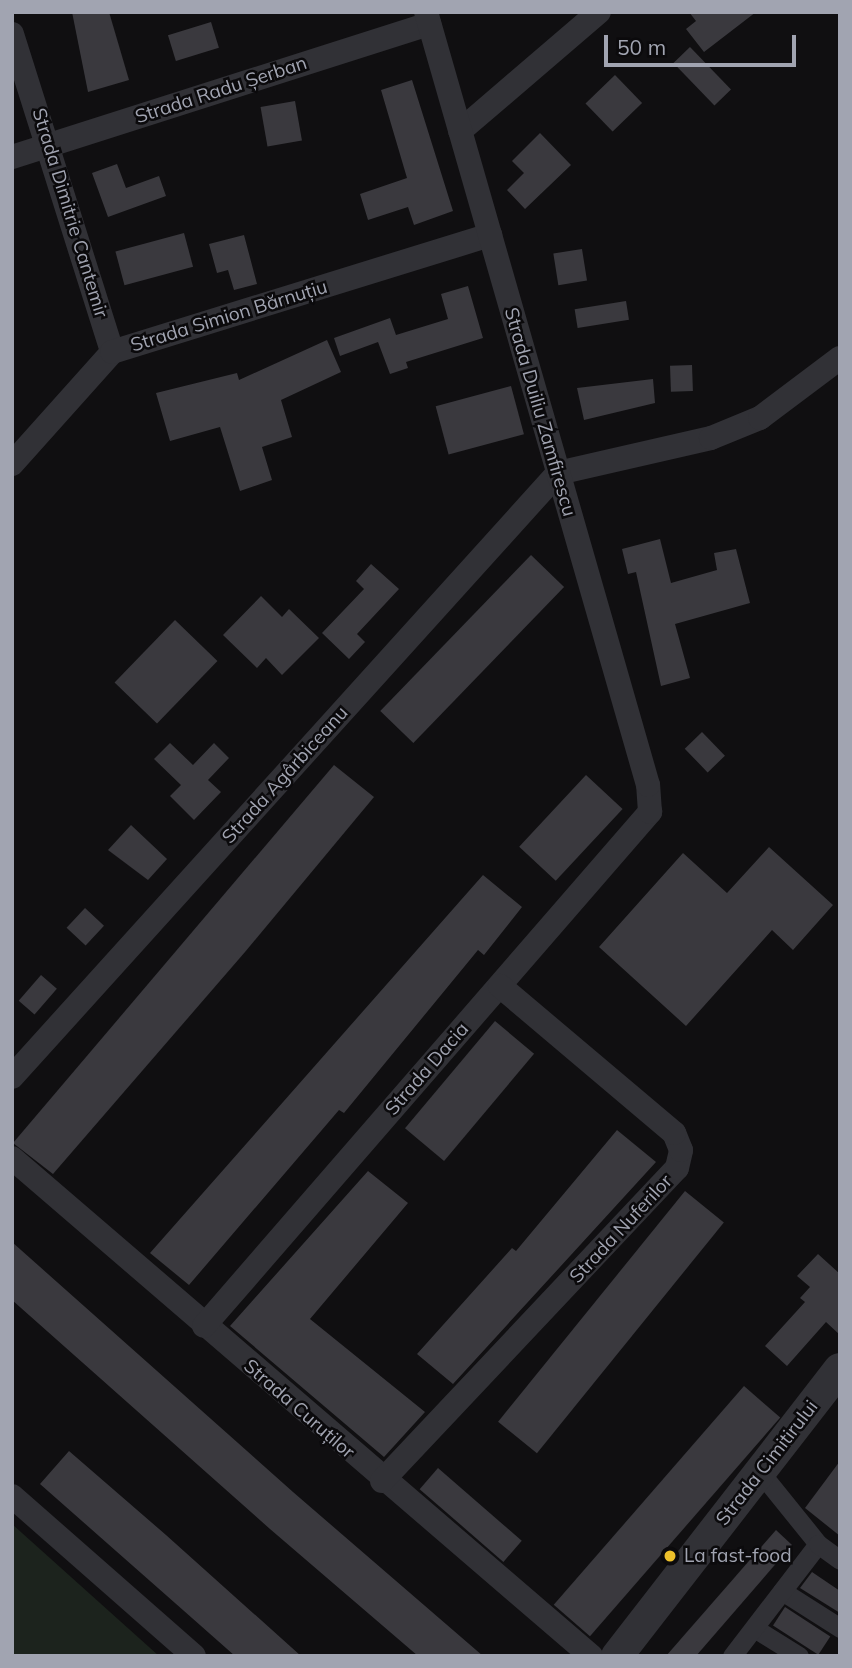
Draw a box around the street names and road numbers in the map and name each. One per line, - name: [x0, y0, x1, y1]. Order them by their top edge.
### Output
- street label: Strada Radu Șerban: [132, 51, 310, 129]
- street label: Strada Dimitrie Cantemir: [27, 105, 113, 321]
- street label: Strada Simion Bărnuțiu: [128, 275, 330, 357]
- street label: Strada Duiliu Zamfirescu: [499, 305, 581, 519]
- street label: Strada Agârbiceanu: [217, 702, 353, 848]
- street label: Strada Dacia: [381, 1018, 473, 1120]
- street label: Strada Nuferilor: [565, 1170, 677, 1288]
- street label: Strada Curuților: [239, 1355, 359, 1463]
- street label: Strada Cimitirului: [711, 1396, 823, 1530]

